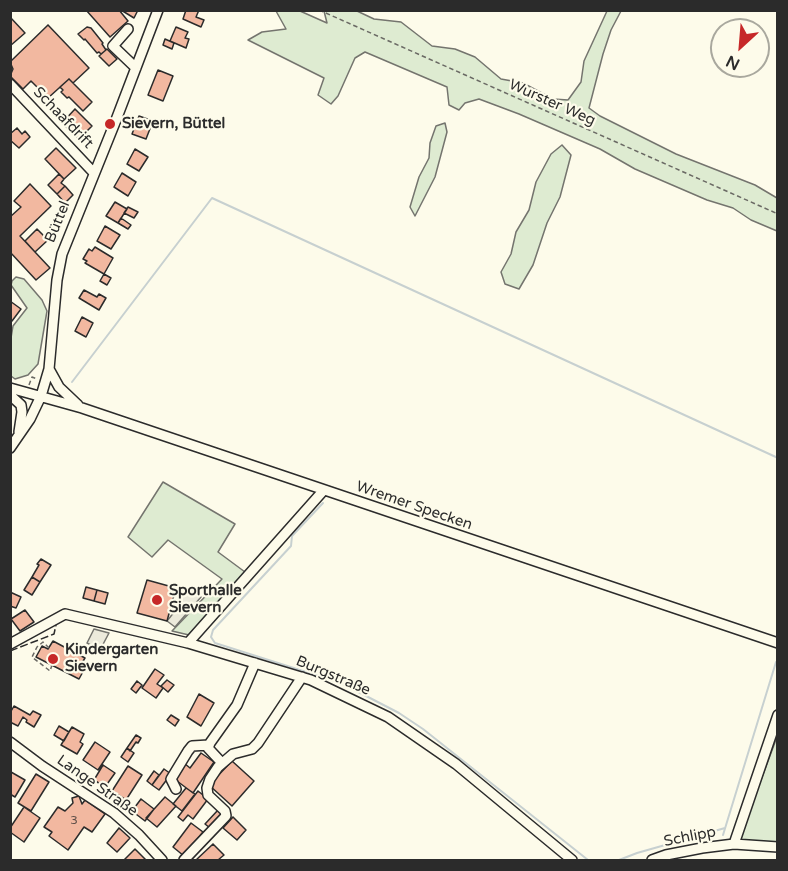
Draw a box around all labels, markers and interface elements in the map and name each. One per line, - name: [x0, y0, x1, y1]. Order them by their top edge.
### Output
- north arrow: [710, 18, 770, 78]
- text: N: [723, 51, 743, 74]
- street label: Wurster Weg: [506, 76, 598, 130]
- street label: Schaafdrift: [29, 83, 97, 153]
- place label: Sievern, Büttel: [122, 115, 225, 133]
- marker: Sievern, Büttel: [103, 117, 117, 131]
- street label: Büttel: [42, 199, 74, 245]
- street label: Wremer Specken: [353, 478, 475, 534]
- place label: Sporthalle Sievern: [169, 582, 242, 617]
- marker: Sporthalle Sievern: [150, 593, 164, 607]
- place label: Kindergarten Sievern: [65, 641, 158, 676]
- marker: Kindergarten Sievern: [46, 652, 60, 666]
- street label: Burgstraße: [293, 652, 373, 700]
- street label: Lange Straße: [53, 752, 141, 820]
- house number: 3: [70, 814, 78, 828]
- street label: Schlipp: [662, 823, 718, 851]

